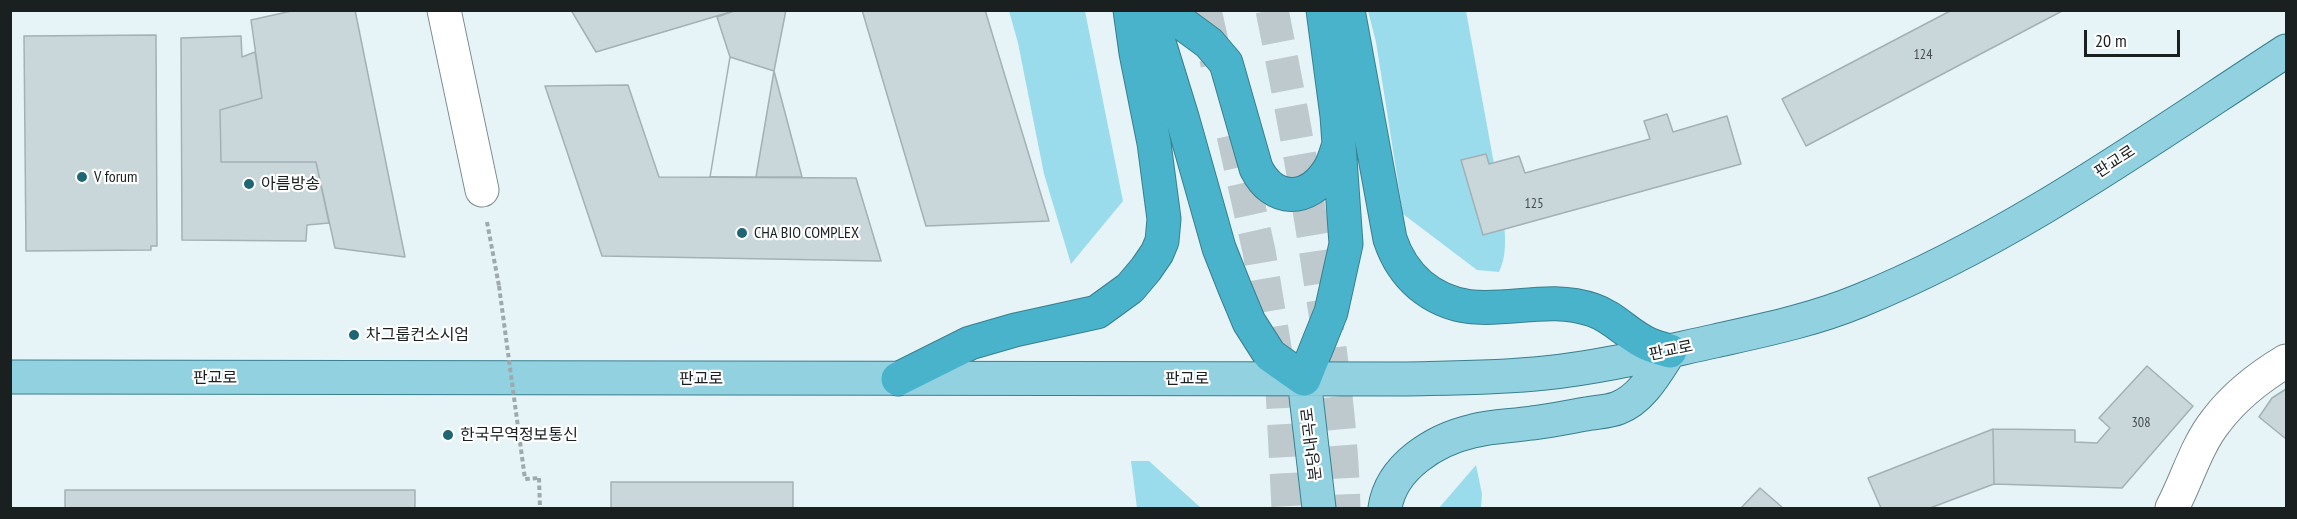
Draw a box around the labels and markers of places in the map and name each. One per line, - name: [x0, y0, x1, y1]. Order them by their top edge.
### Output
- place label: V forum: [94, 167, 137, 187]
- marker: V forum: [75, 170, 89, 184]
- place label: 아름방송: [261, 174, 320, 194]
- marker: 아름방송: [242, 177, 256, 191]
- place label: CHA BIO COMPLEX: [754, 223, 859, 243]
- marker: CHA BIO COMPLEX: [735, 226, 749, 240]
- place label: 차그룹컨소시엄: [366, 325, 469, 345]
- marker: 차그룹컨소시엄: [347, 328, 361, 342]
- place label: 한국무역정보통신: [460, 425, 578, 445]
- marker: 한국무역정보통신: [441, 428, 455, 442]

